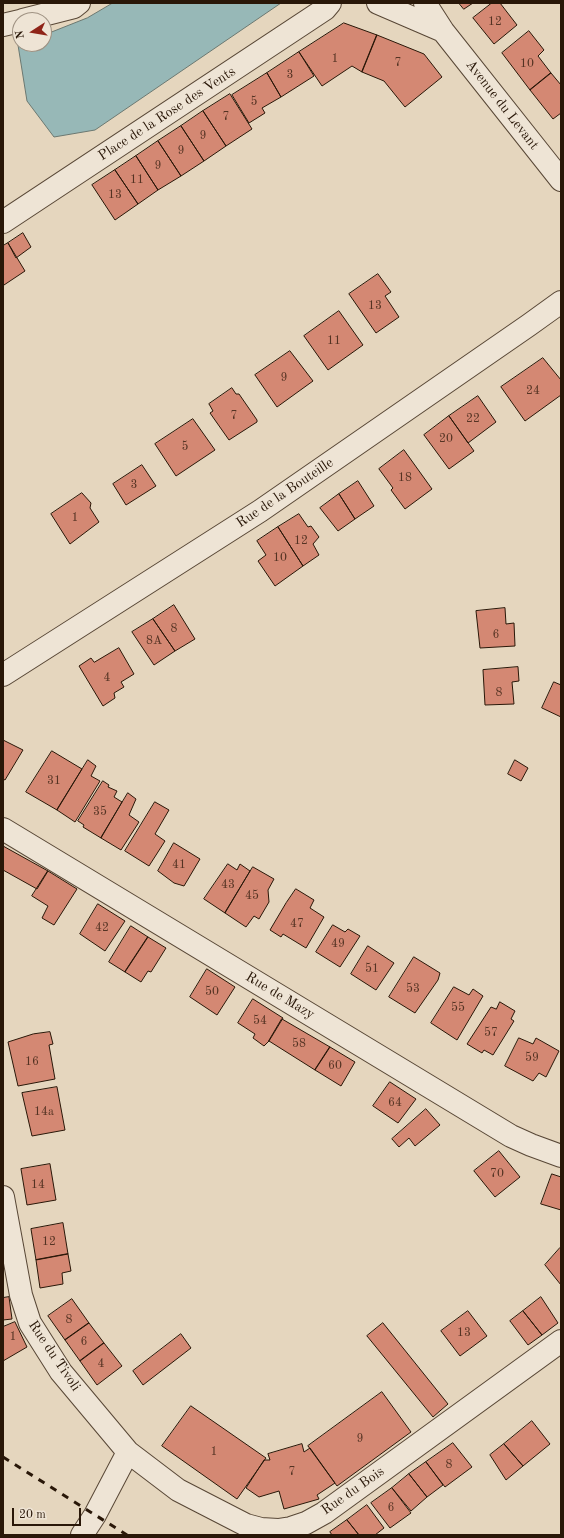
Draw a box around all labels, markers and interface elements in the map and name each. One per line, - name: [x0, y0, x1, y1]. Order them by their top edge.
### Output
- north arrow: [12, 12, 52, 52]
- house number: 12: [488, 15, 502, 29]
- text: N: [14, 29, 27, 40]
- house number: 1: [332, 52, 338, 66]
- house number: 7: [395, 56, 401, 70]
- street label: Avenue du Levant: [462, 57, 542, 153]
- house number: 10: [520, 57, 534, 71]
- street label: Place de la Rose des Vents: [95, 63, 239, 165]
- house number: 3: [287, 68, 293, 82]
- house number: 5: [251, 95, 257, 109]
- house number: 7: [223, 110, 229, 124]
- house number: 9: [200, 129, 206, 143]
- house number: 9: [178, 144, 184, 158]
- house number: 9: [155, 159, 161, 173]
- house number: 11: [130, 173, 144, 187]
- house number: 13: [108, 188, 122, 202]
- house number: 13: [368, 299, 382, 313]
- house number: 11: [327, 334, 341, 348]
- house number: 9: [281, 371, 287, 385]
- house number: 24: [526, 384, 540, 398]
- house number: 7: [231, 409, 237, 423]
- house number: 22: [466, 412, 480, 426]
- house number: 20: [439, 432, 453, 446]
- house number: 5: [182, 440, 188, 454]
- street label: Rue de la Bouteille: [233, 454, 337, 532]
- house number: 18: [398, 471, 412, 485]
- house number: 3: [131, 478, 137, 492]
- house number: 1: [72, 511, 78, 525]
- house number: 12: [294, 534, 308, 548]
- house number: 10: [273, 551, 287, 565]
- house number: 8: [171, 622, 177, 636]
- house number: 6: [493, 628, 499, 642]
- house number: 8A: [146, 634, 162, 648]
- house number: 4: [104, 671, 110, 685]
- house number: 8: [496, 686, 502, 700]
- house number: 31: [47, 774, 61, 788]
- house number: 35: [93, 805, 107, 819]
- house number: 41: [172, 858, 186, 872]
- house number: 43: [221, 878, 235, 892]
- house number: 45: [245, 889, 259, 903]
- house number: 47: [290, 917, 304, 931]
- house number: 42: [95, 921, 109, 935]
- house number: 49: [331, 937, 345, 951]
- house number: 51: [365, 962, 379, 976]
- street label: Rue de Mazy: [242, 969, 318, 1023]
- house number: 53: [406, 982, 420, 996]
- house number: 50: [205, 985, 219, 999]
- house number: 55: [451, 1001, 465, 1015]
- house number: 54: [253, 1014, 267, 1028]
- house number: 57: [484, 1026, 498, 1040]
- house number: 58: [292, 1037, 306, 1051]
- house number: 59: [525, 1051, 539, 1065]
- house number: 16: [25, 1055, 39, 1069]
- house number: 60: [328, 1059, 342, 1073]
- house number: 64: [388, 1096, 402, 1110]
- house number: 14a: [34, 1105, 54, 1119]
- house number: 70: [490, 1167, 504, 1181]
- house number: 14: [31, 1178, 45, 1192]
- house number: 12: [42, 1235, 56, 1249]
- house number: 8: [66, 1313, 72, 1327]
- street label: Rue du Tivoli: [24, 1317, 84, 1395]
- house number: 13: [457, 1326, 471, 1340]
- house number: 1: [10, 1330, 16, 1344]
- house number: 6: [81, 1335, 87, 1349]
- house number: 4: [98, 1357, 104, 1371]
- house number: 9: [357, 1432, 363, 1446]
- house number: 1: [211, 1445, 217, 1459]
- house number: 8: [446, 1458, 452, 1472]
- street label: Rue du Bois: [318, 1463, 388, 1519]
- house number: 7: [289, 1465, 295, 1479]
- scale bar: [14, 1500, 83, 1526]
- house number: 6: [388, 1501, 394, 1515]
- text: 20 m: [19, 1509, 46, 1521]

